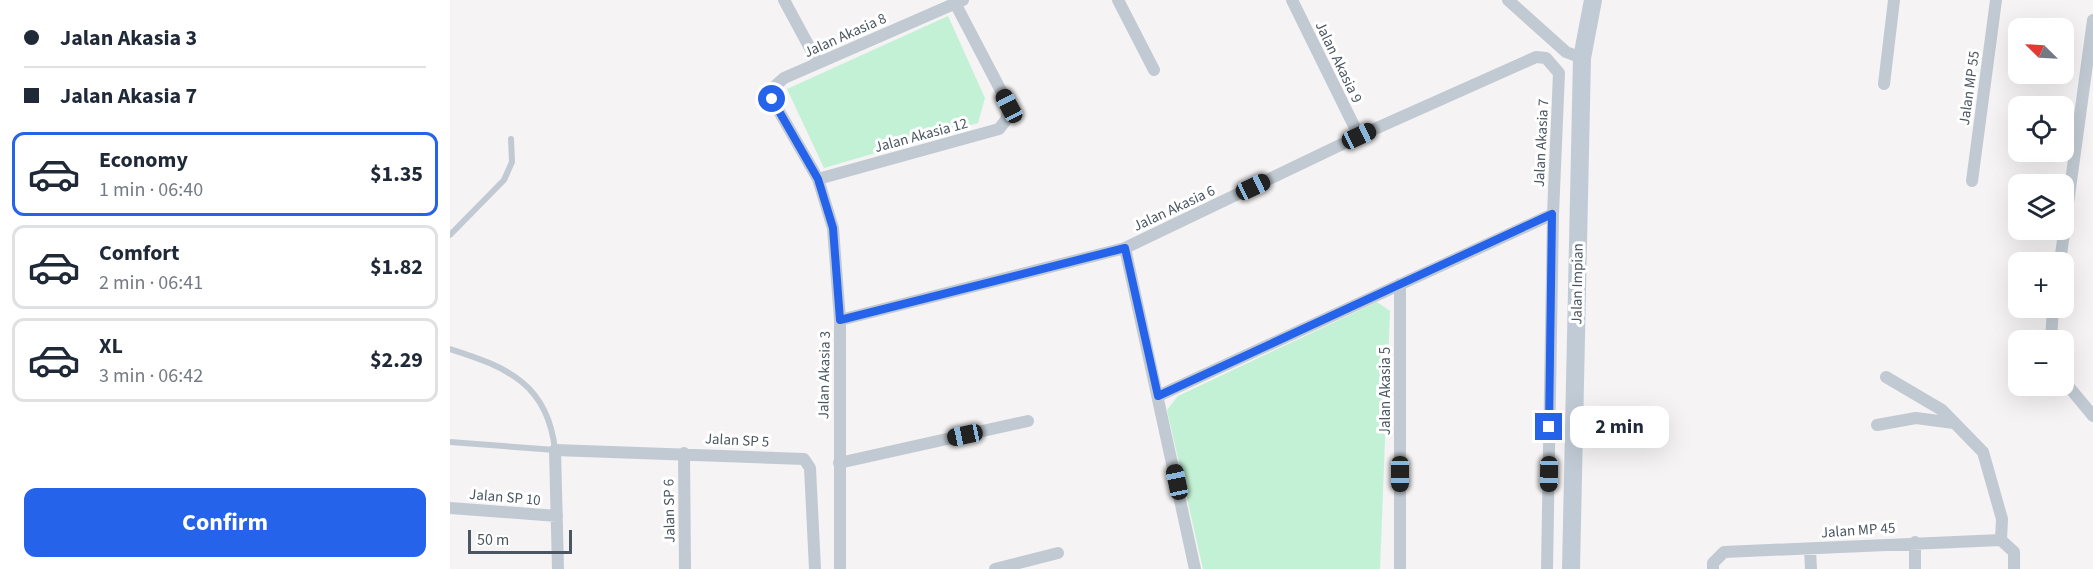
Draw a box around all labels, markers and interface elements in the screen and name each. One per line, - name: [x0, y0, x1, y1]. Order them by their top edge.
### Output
- street label: Jalan Akasia 8: [801, 8, 890, 63]
- street label: Jalan Akasia 9: [1310, 18, 1367, 107]
- north arrow: [2008, 18, 2074, 84]
- map controls: [2008, 18, 2074, 396]
- text: Jalan Akasia 3: [60, 22, 197, 54]
- street label: Jalan MP 55: [1954, 50, 1985, 126]
- text: Jalan Akasia 7: [60, 80, 197, 112]
- route start: [758, 85, 785, 112]
- car: [993, 86, 1025, 126]
- button: locate: [2008, 96, 2074, 162]
- street label: Jalan Akasia 7: [1529, 98, 1554, 188]
- street label: Jalan Akasia 12: [872, 113, 970, 158]
- car: [1339, 120, 1379, 152]
- text: Economy: [99, 144, 188, 176]
- icon: car: [27, 147, 81, 201]
- text: $1.35: [370, 158, 423, 190]
- car: [1233, 171, 1273, 203]
- button: layers: [2008, 174, 2074, 240]
- text: 1 min · 06:40: [99, 176, 203, 204]
- street label: Jalan Akasia 6: [1130, 180, 1219, 237]
- text: Comfort: [99, 237, 180, 269]
- icon: car: [27, 240, 81, 294]
- street label: Jalan Impian: [1566, 243, 1589, 325]
- text: $1.82: [370, 251, 423, 283]
- button: +: [2008, 252, 2074, 318]
- text: 2 min · 06:41: [99, 269, 203, 297]
- text: XL: [99, 330, 123, 362]
- button: −: [2008, 330, 2074, 396]
- street label: Jalan Akasia 3: [813, 331, 836, 419]
- icon: car: [27, 333, 81, 387]
- text: $2.29: [370, 344, 423, 376]
- street label: Jalan Akasia 5: [1375, 347, 1396, 435]
- text: 3 min · 06:42: [99, 362, 203, 390]
- callout: 2 min: [1570, 406, 1669, 448]
- route end: [1535, 413, 1562, 440]
- text: 2 min: [1595, 413, 1644, 441]
- car: [946, 422, 984, 448]
- street label: Jalan SP 5: [704, 428, 770, 453]
- car: [1391, 456, 1409, 492]
- car: [1540, 456, 1558, 492]
- car: [1164, 463, 1190, 501]
- street label: Jalan SP 6: [658, 479, 681, 543]
- street label: Jalan SP 10: [468, 484, 542, 511]
- button: Confirm: [24, 488, 426, 557]
- street label: Jalan MP 45: [1820, 517, 1896, 544]
- scale bar: [468, 527, 572, 554]
- text: 50 m: [477, 529, 509, 551]

